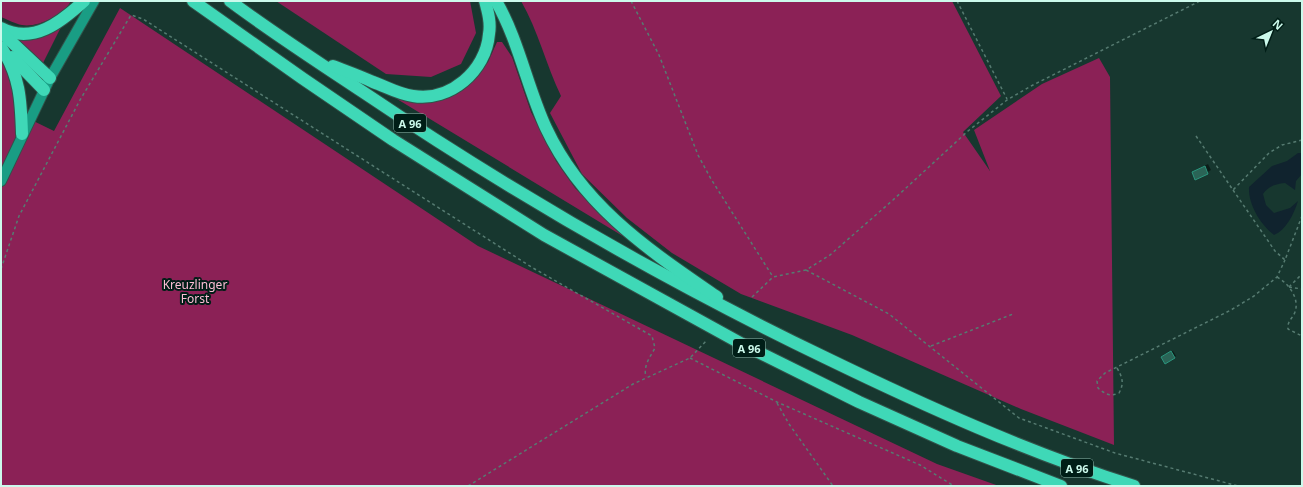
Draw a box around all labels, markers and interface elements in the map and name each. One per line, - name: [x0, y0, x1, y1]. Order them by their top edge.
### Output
- north arrow: [1251, 12, 1291, 52]
- text: N: [1270, 16, 1287, 33]
- road number: A 96: [394, 114, 426, 132]
- park label: Kreuzlinger Forst: [163, 276, 227, 307]
- road number: A 96: [733, 339, 765, 357]
- road number: A 96: [1061, 459, 1093, 477]

